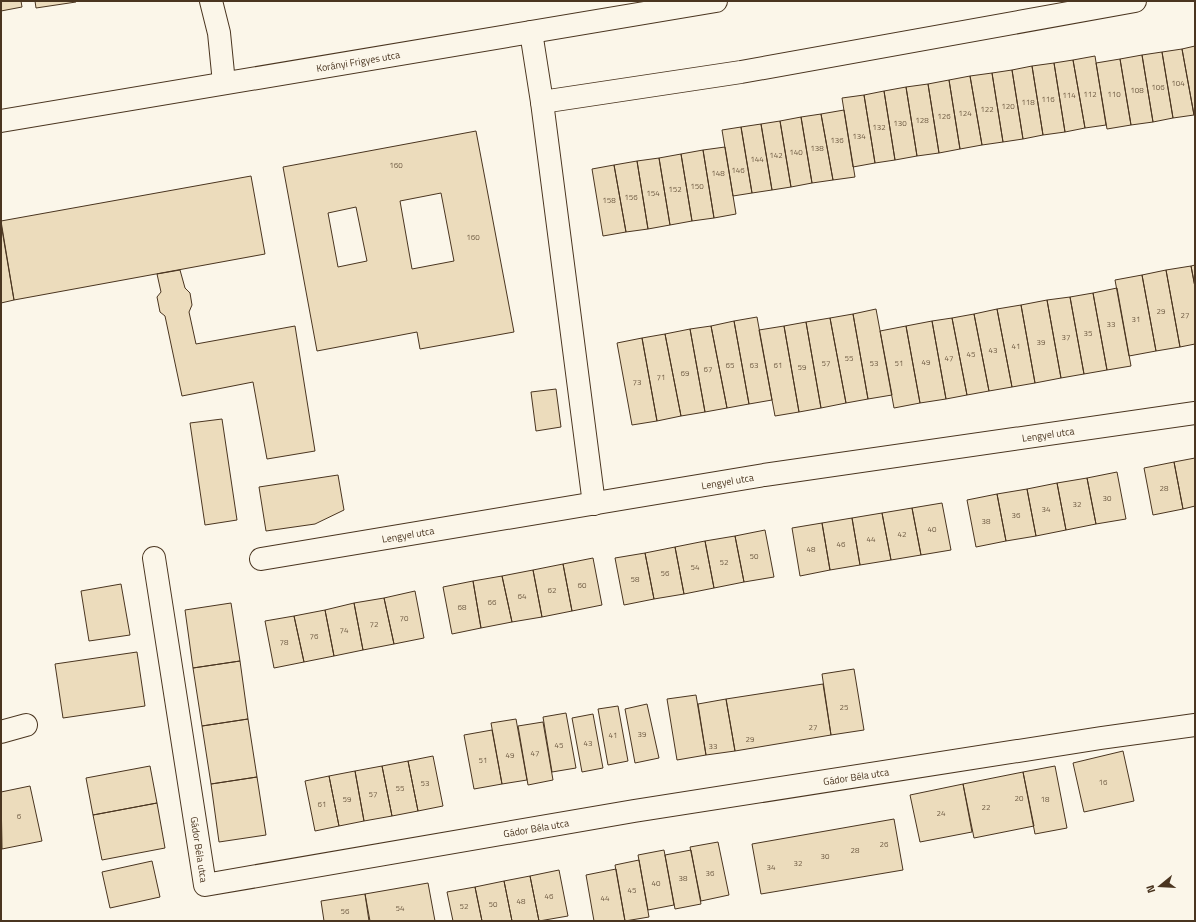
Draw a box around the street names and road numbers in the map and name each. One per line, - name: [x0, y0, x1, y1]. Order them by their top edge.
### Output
- street label: Korányi Frigyes utca: [315, 47, 401, 76]
- street label: Lengyel utca: [1021, 423, 1075, 446]
- street label: Lengyel utca: [700, 470, 755, 493]
- street label: Lengyel utca: [381, 523, 435, 547]
- street label: Gádor Béla utca: [822, 764, 890, 789]
- street label: Gádor Béla utca: [502, 815, 570, 841]
- street label: Gádor Béla utca: [186, 816, 211, 884]

